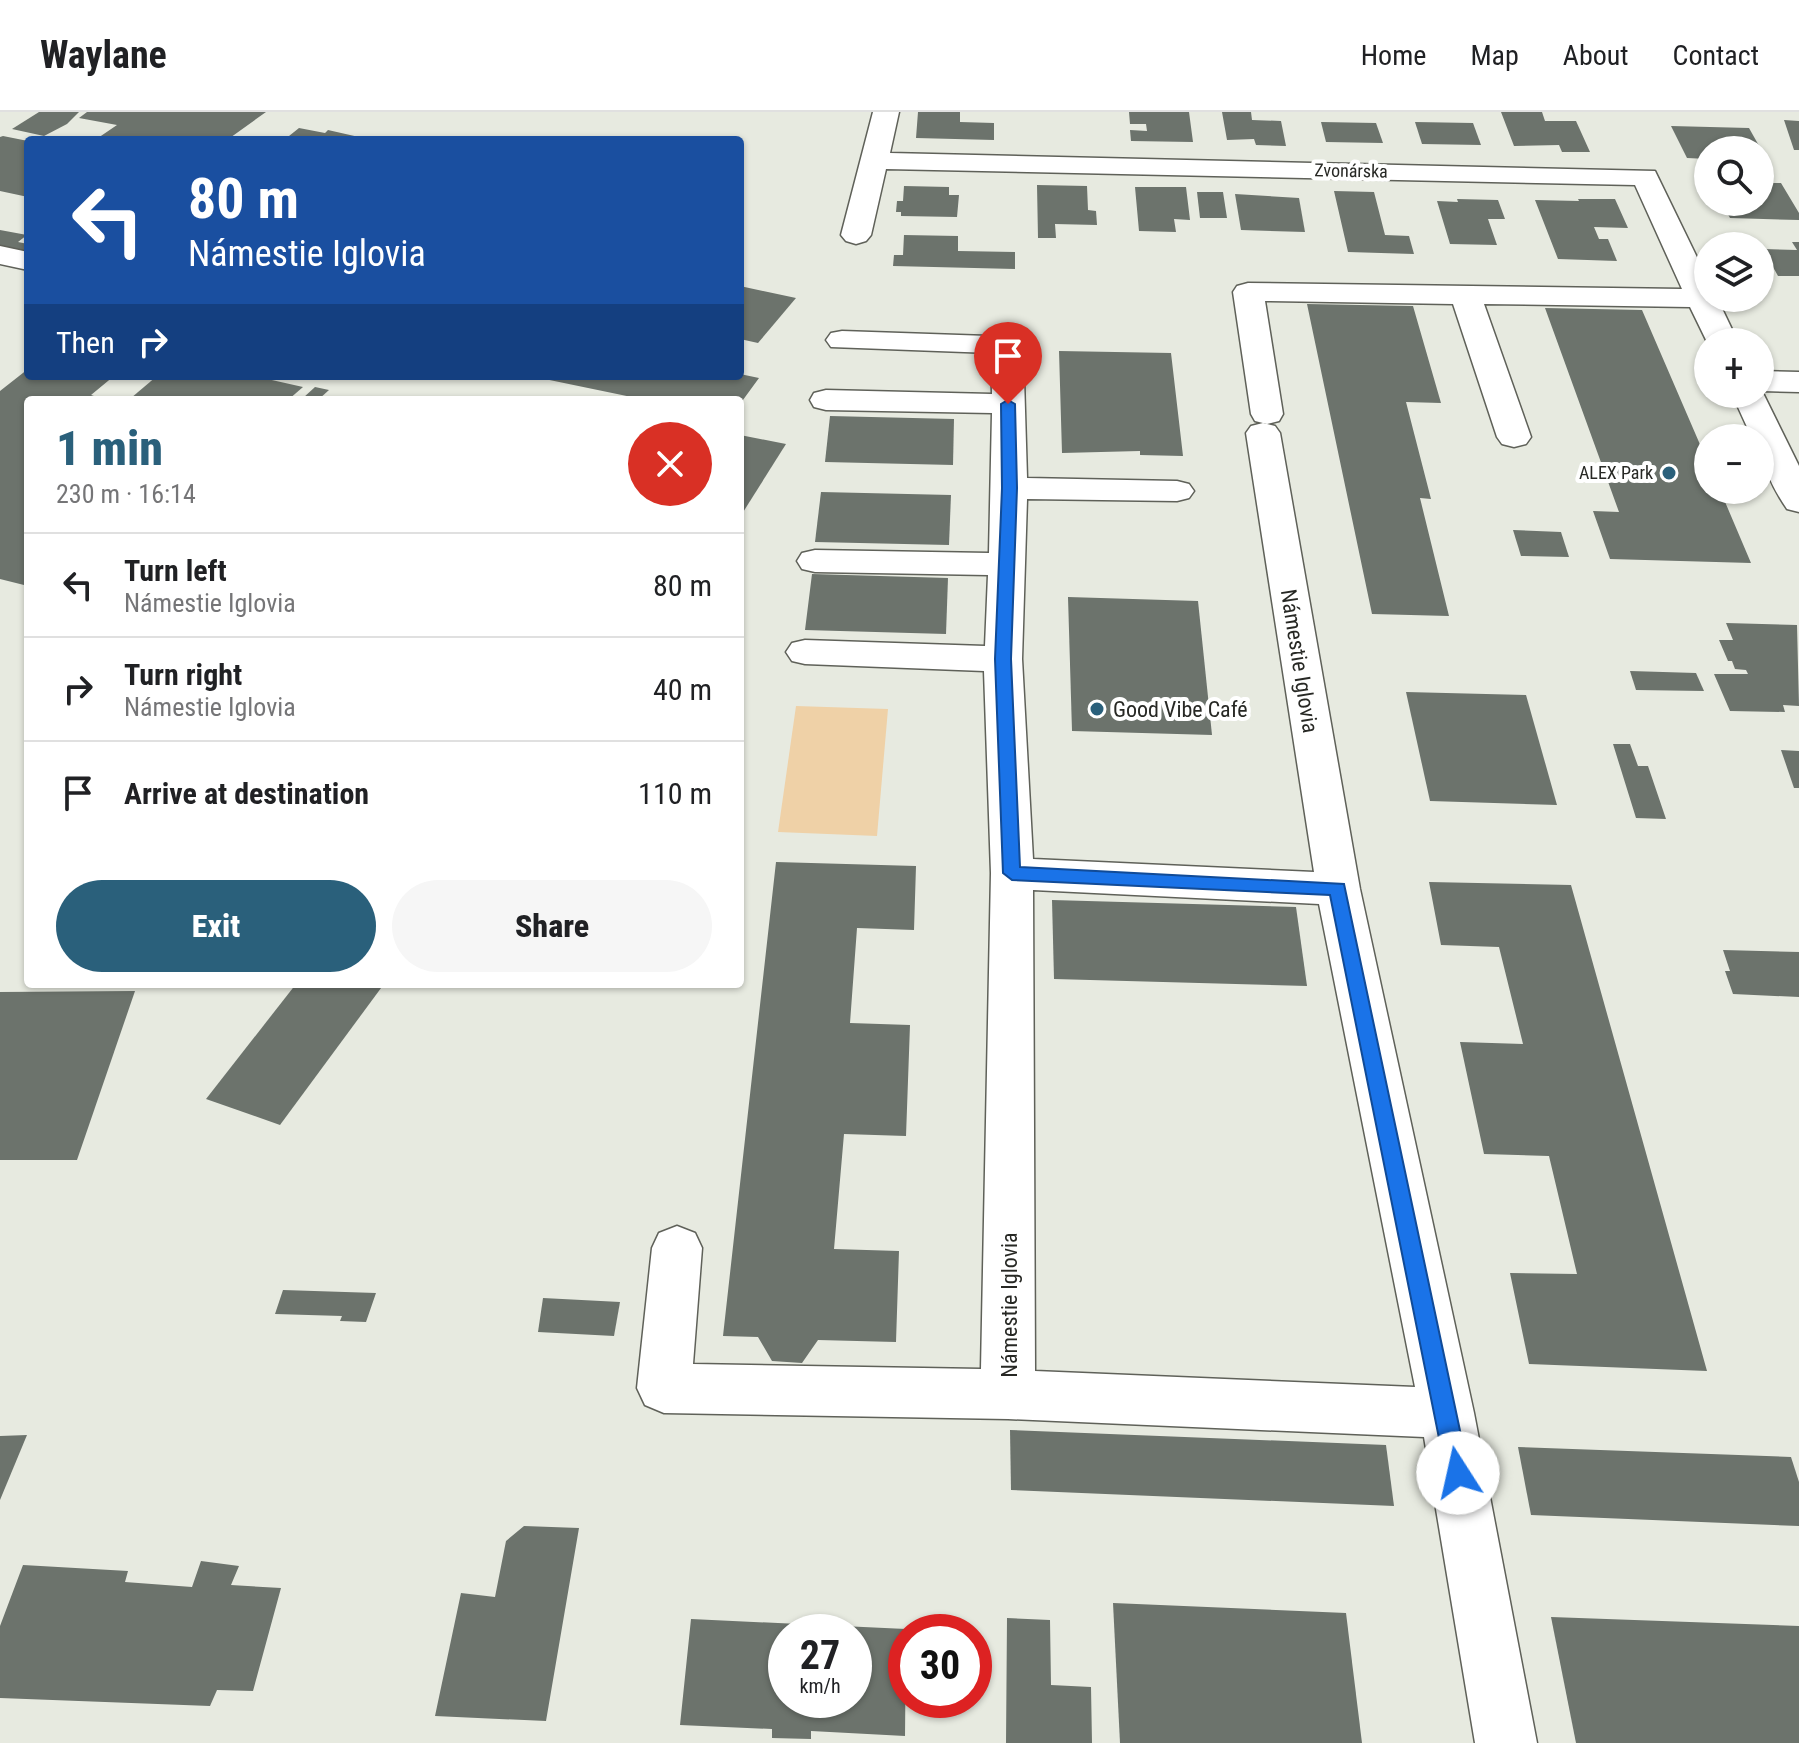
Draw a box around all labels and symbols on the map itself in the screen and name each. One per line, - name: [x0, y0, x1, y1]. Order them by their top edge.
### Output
- street label: Zvonárska: [1314, 159, 1388, 182]
- pin: [974, 322, 1042, 404]
- place label: ALEX Park: [1579, 462, 1653, 483]
- marker: ALEX Park: [1660, 464, 1678, 482]
- street label: Námestie Iglovia: [1276, 587, 1323, 735]
- place label: Good Vibe Café: [1113, 697, 1248, 722]
- marker: Good Vibe Café: [1088, 700, 1106, 718]
- street label: Námestie Iglovia: [997, 1232, 1022, 1378]
- position arrow: [1416, 1431, 1500, 1515]
- speed limit sign: 30: [888, 1614, 992, 1718]

